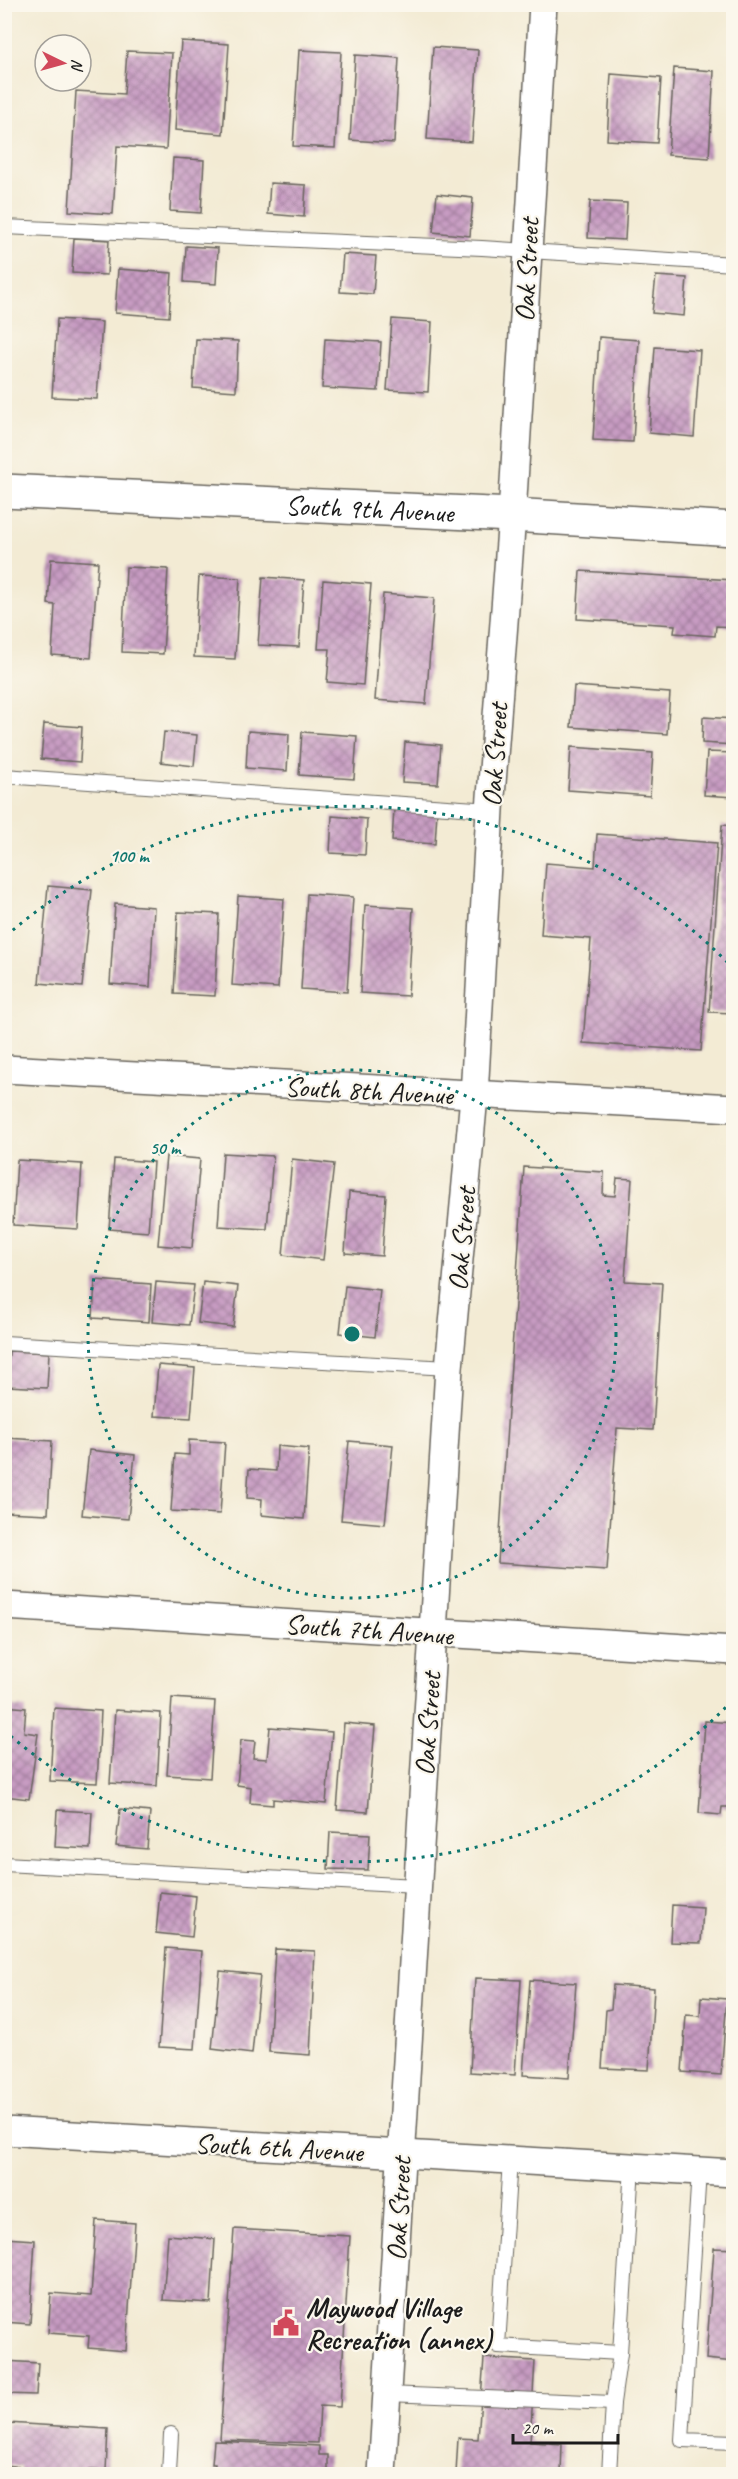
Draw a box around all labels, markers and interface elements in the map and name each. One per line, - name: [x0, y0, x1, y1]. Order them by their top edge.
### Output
- north arrow: [33, 33, 93, 93]
- text: N: [66, 58, 87, 73]
- street label: Oak Street: [506, 215, 547, 323]
- street label: South 9th Avenue: [285, 487, 456, 530]
- street label: Oak Street: [473, 699, 516, 808]
- text: 100 m: [110, 845, 150, 867]
- street label: South 8th Avenue: [284, 1069, 456, 1112]
- text: 50 m: [150, 1137, 182, 1159]
- street label: Oak Street: [440, 1183, 484, 1292]
- centre of rings: [342, 1324, 362, 1344]
- street label: South 7th Avenue: [284, 1606, 456, 1653]
- street label: Oak Street: [406, 1668, 449, 1777]
- street label: South 6th Avenue: [194, 2126, 366, 2169]
- street label: Oak Street: [378, 2154, 419, 2262]
- place label: Maywood Village Recreation (annex): [306, 2290, 494, 2357]
- public building icon: Maywood Village Recreation (annex): [271, 2308, 301, 2338]
- scale bar: [513, 2407, 618, 2445]
- text: 20 m: [522, 2417, 555, 2439]

